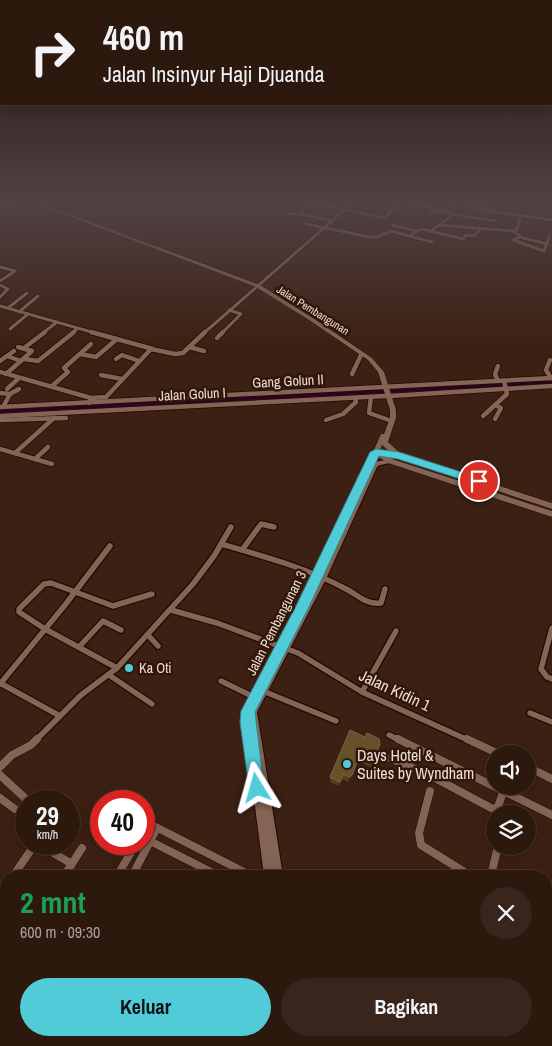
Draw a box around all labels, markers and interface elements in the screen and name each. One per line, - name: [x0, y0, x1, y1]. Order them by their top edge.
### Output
- text: 460 m: [103, 14, 184, 61]
- icon: right: [20, 20, 85, 85]
- text: Jalan Insinyur Haji Djuanda: [103, 59, 325, 89]
- street label: Jalan Pembangunan: [274, 282, 352, 338]
- street label: Gang Golun II: [252, 370, 324, 392]
- street label: Jalan Golun I: [158, 383, 226, 405]
- pin: [458, 460, 500, 502]
- icon: arrive: [465, 467, 493, 495]
- street label: Jalan Pembangunan 3: [242, 568, 310, 678]
- place label: Ka Oti: [139, 659, 172, 677]
- marker: Ka Oti: [123, 662, 135, 674]
- street label: Jalan Kidin 1: [356, 664, 435, 716]
- place label: Days Hotel & Suites by Wyndham: [357, 744, 474, 784]
- map controls: [486, 745, 536, 855]
- button: sound: [486, 745, 536, 795]
- marker: Days Hotel & Suites by Wyndham: [341, 758, 353, 770]
- position arrow: [230, 761, 282, 813]
- speed limit sign: 40: [90, 790, 155, 855]
- text: 29: [36, 799, 59, 833]
- button: layers: [486, 805, 536, 855]
- text: km/h: [37, 827, 58, 843]
- text: 2 mnt: [20, 882, 86, 922]
- button: close: [480, 887, 532, 939]
- text: 600 m · 09:30: [20, 921, 100, 943]
- button: Keluar: [20, 978, 271, 1036]
- button: Bagikan: [281, 978, 532, 1036]

